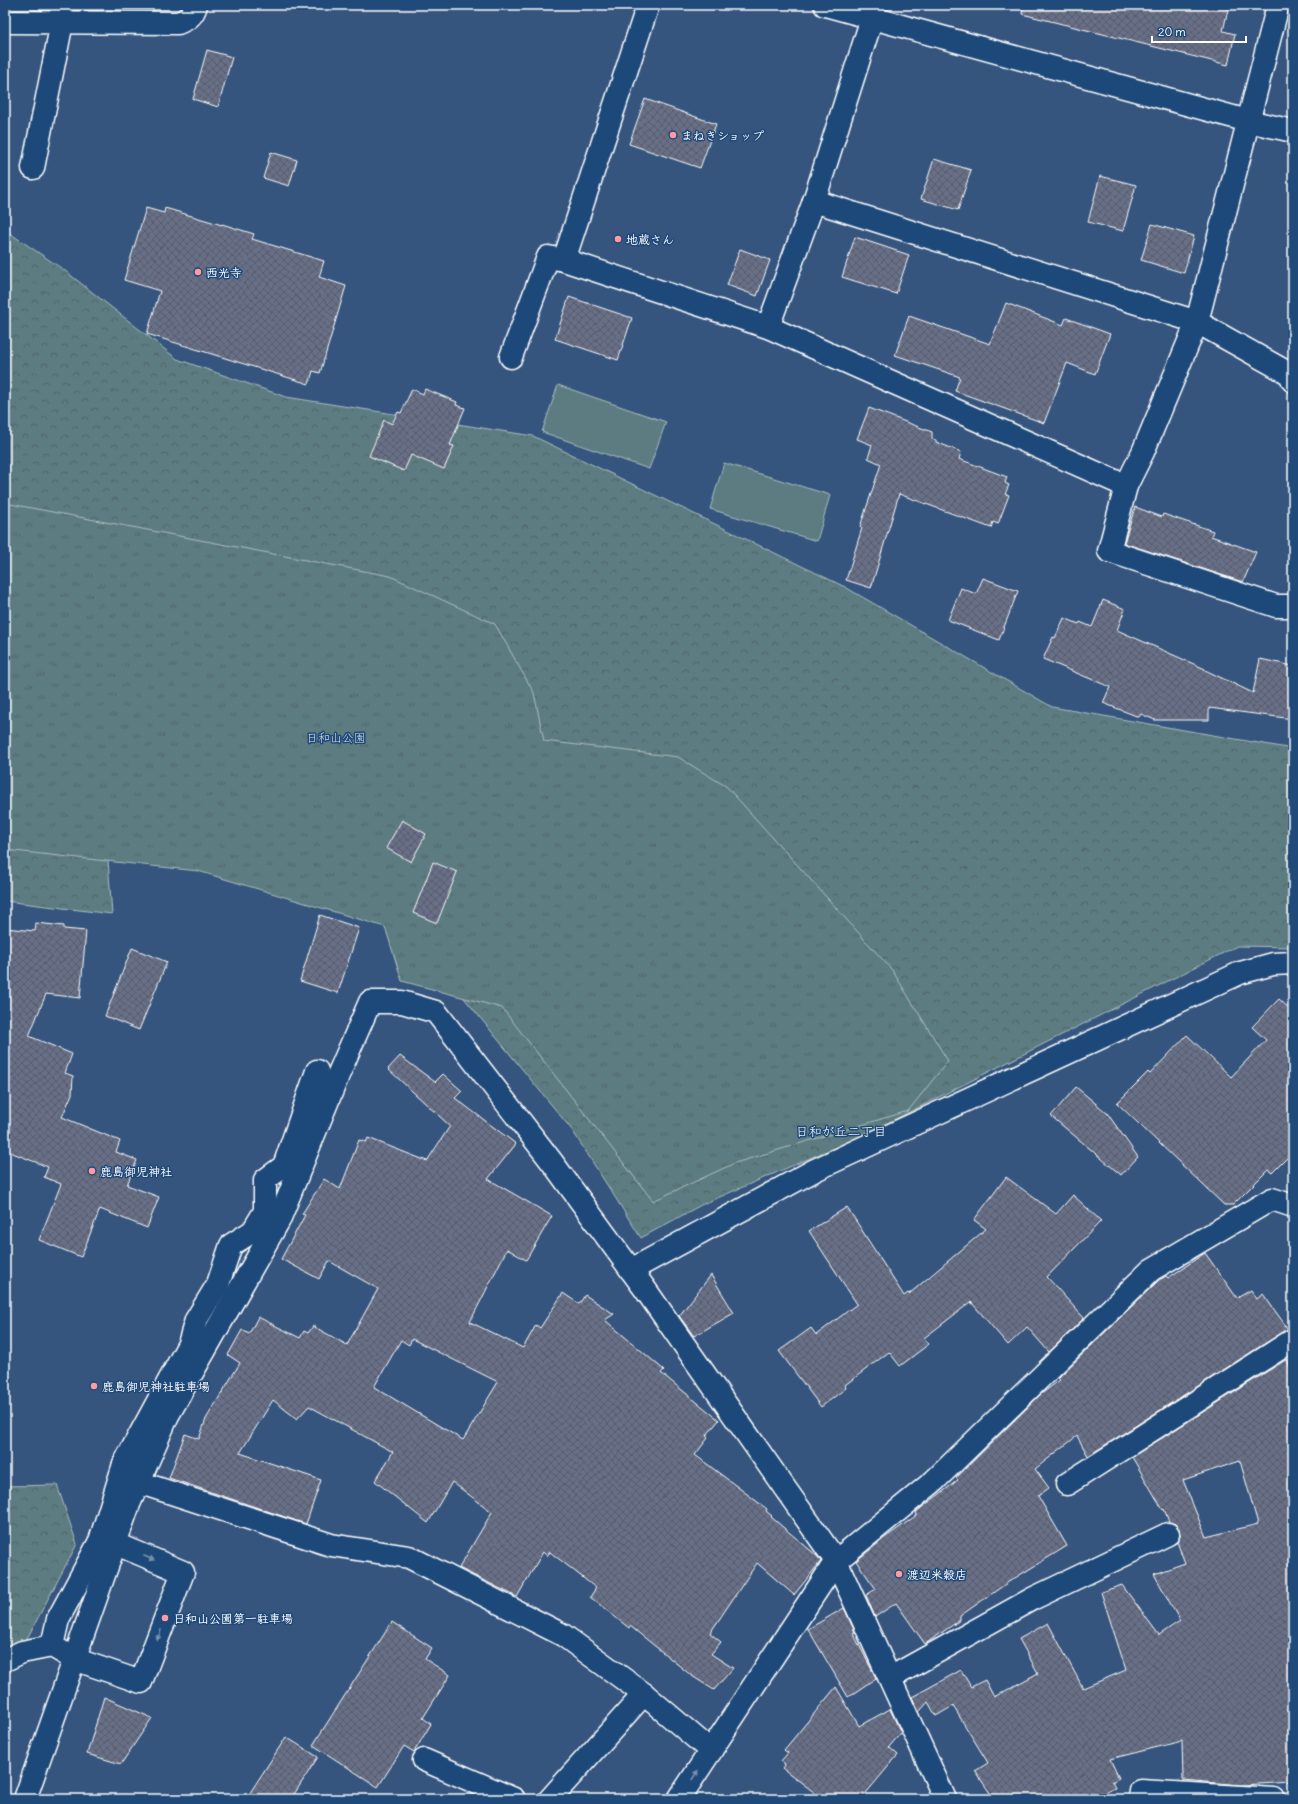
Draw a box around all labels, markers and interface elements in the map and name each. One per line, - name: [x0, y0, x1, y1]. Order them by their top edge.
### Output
- scale bar: [1152, 18, 1246, 44]
- text: 20 m: [1158, 24, 1186, 39]
- place label: まねきショップ: [681, 128, 764, 143]
- marker: まねきショップ: [668, 130, 678, 140]
- place label: 地蔵さん: [626, 232, 674, 247]
- marker: 地蔵さん: [613, 234, 623, 244]
- place label: 西光寺: [206, 265, 242, 280]
- marker: 西光寺: [193, 267, 203, 277]
- park label: 日和山公園: [306, 730, 366, 745]
- district label: 日和が丘二丁目: [795, 1123, 887, 1140]
- place label: 鹿島御児神社: [100, 1164, 172, 1179]
- marker: 鹿島御児神社: [87, 1166, 97, 1176]
- place label: 鹿島御児神社駐車場: [102, 1379, 210, 1394]
- marker: 鹿島御児神社駐車場: [89, 1381, 99, 1391]
- one-way arrow: [143, 1555, 154, 1561]
- place label: 渡辺米穀店: [907, 1567, 967, 1582]
- marker: 渡辺米穀店: [894, 1569, 904, 1579]
- place label: 日和山公園第一駐車場: [173, 1611, 293, 1626]
- marker: 日和山公園第一駐車場: [160, 1613, 170, 1623]
- one-way arrow: [156, 1629, 162, 1641]
- one-way arrow: [691, 1770, 699, 1780]

